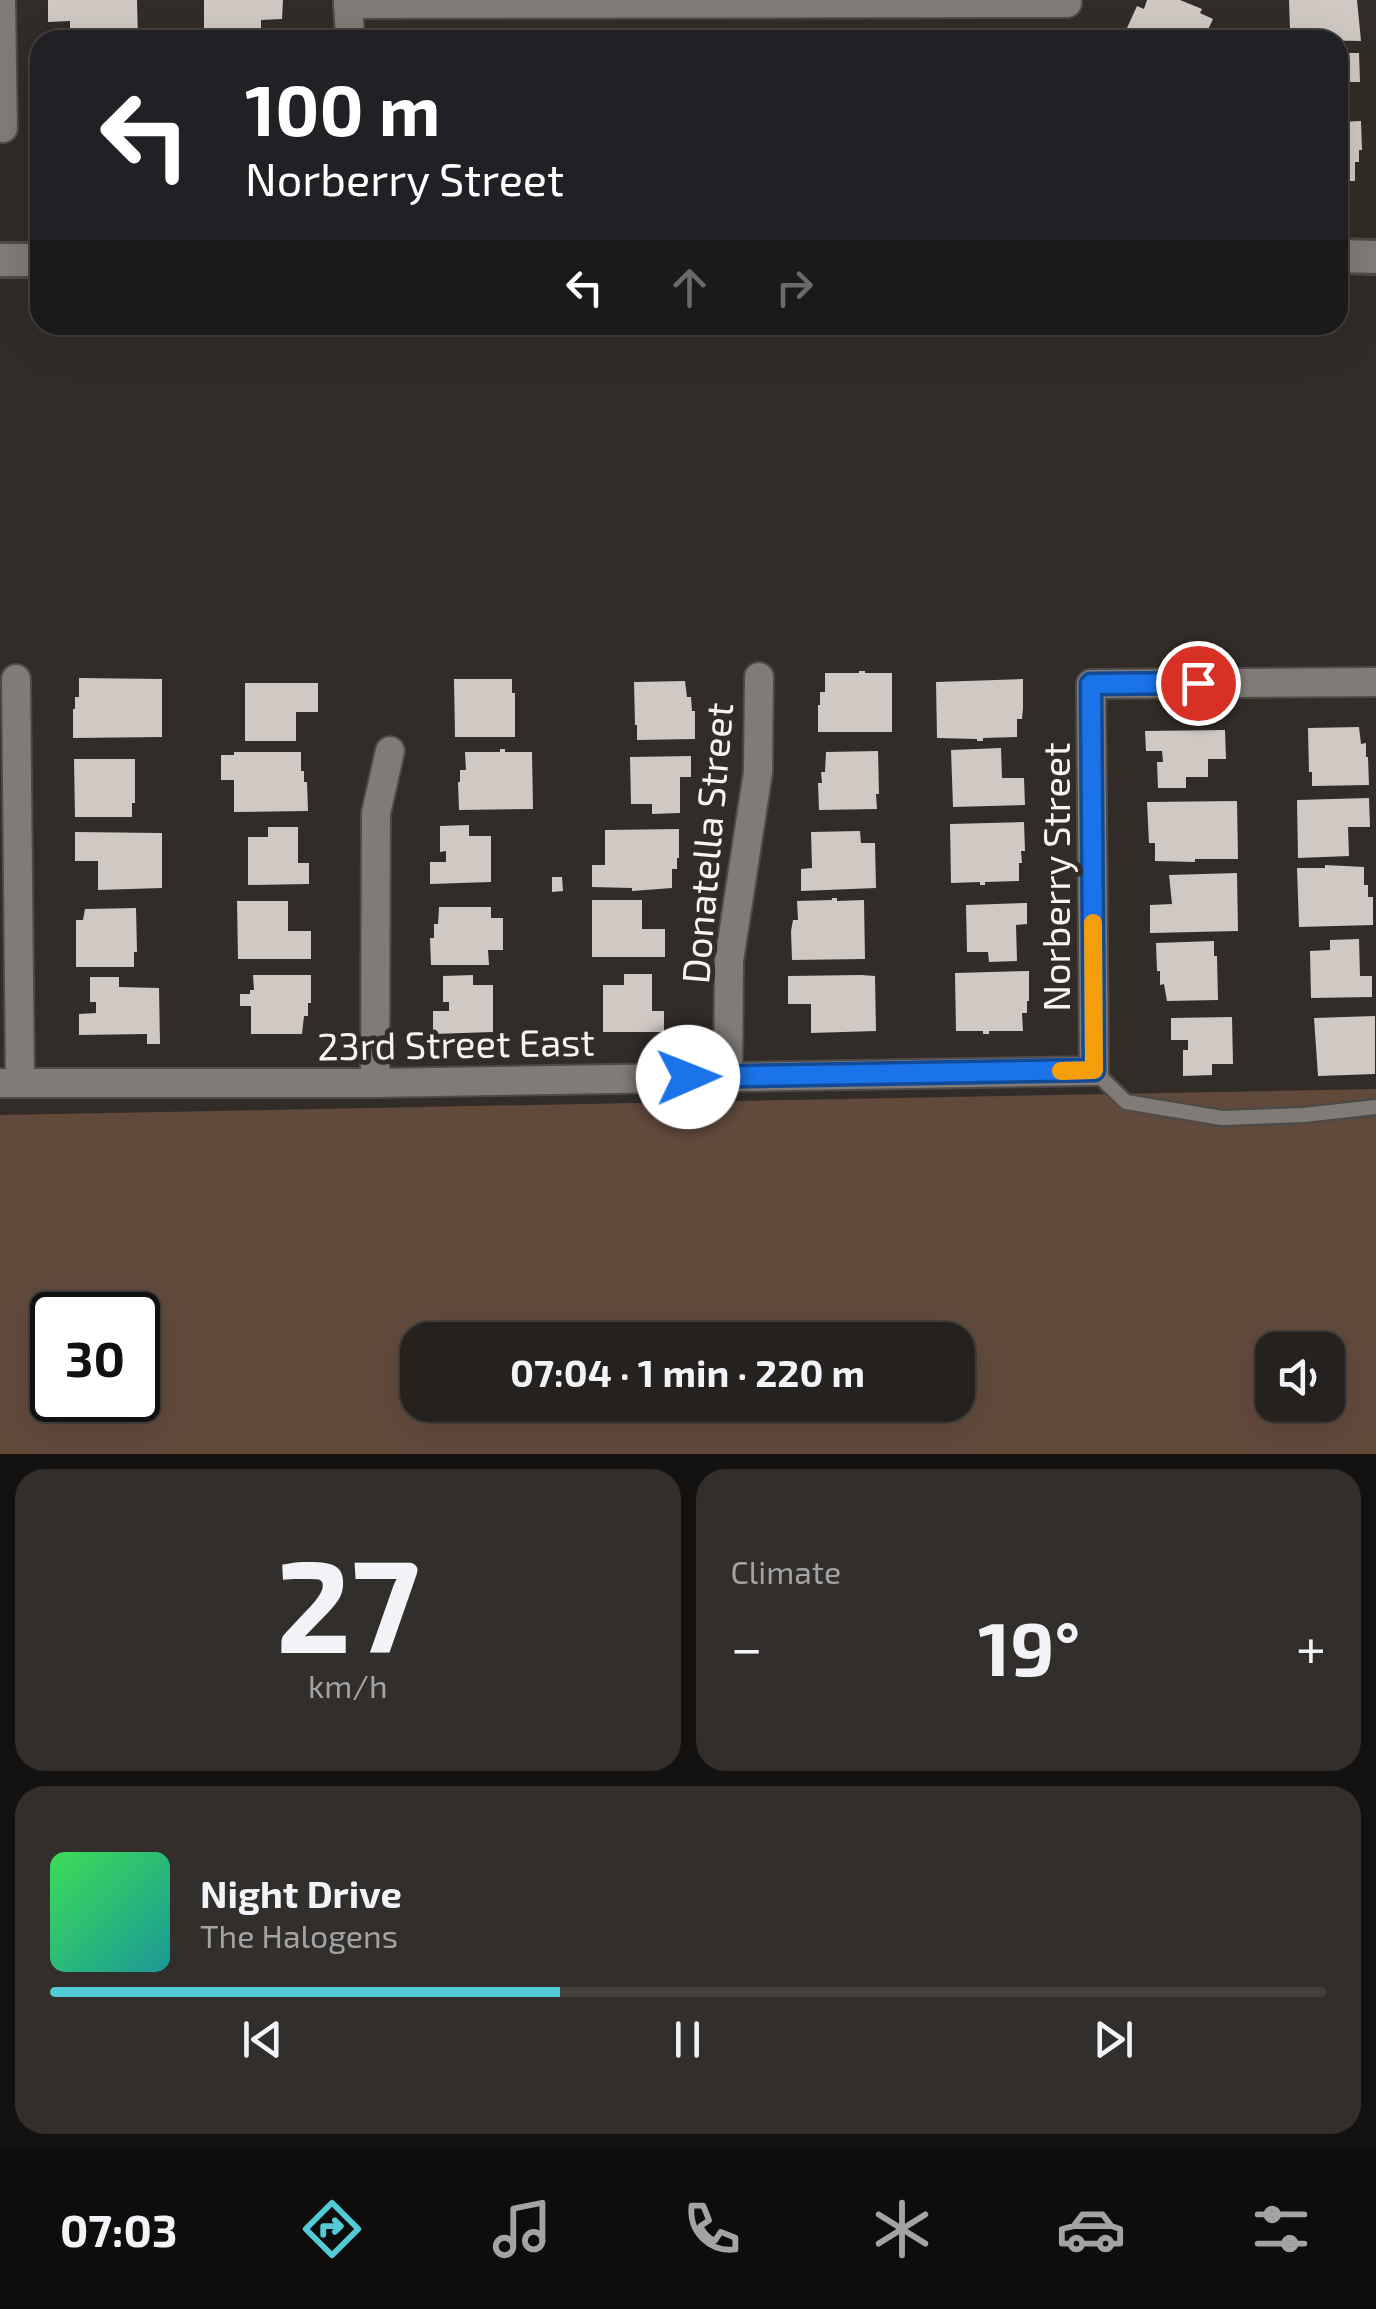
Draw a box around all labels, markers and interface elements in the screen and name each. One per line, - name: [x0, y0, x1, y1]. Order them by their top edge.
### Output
- text: 100 m: [245, 66, 440, 150]
- icon: left: [80, 70, 210, 200]
- text: Norberry Street: [245, 151, 564, 205]
- icon: left: [557, 260, 612, 315]
- icon: ahead: [662, 260, 717, 315]
- icon: right: [767, 260, 822, 315]
- pin: [1156, 641, 1241, 726]
- icon: arrive: [1171, 656, 1226, 711]
- street label: Donatella Street: [671, 700, 741, 986]
- street label: Norberry Street: [1032, 742, 1078, 1012]
- street label: 23rd Street East: [317, 1018, 595, 1068]
- position arrow: [636, 1025, 740, 1129]
- speed limit sign: 30: [30, 1292, 160, 1422]
- map controls: [1255, 1332, 1345, 1422]
- button: sound: [1255, 1332, 1345, 1422]
- text: 07:04 · 1 min · 220 m: [510, 1349, 865, 1395]
- text: 27: [276, 1523, 420, 1679]
- text: Climate: [731, 1552, 841, 1590]
- text: 19°: [978, 1601, 1080, 1691]
- text: −: [731, 1613, 763, 1679]
- text: +: [1296, 1613, 1326, 1679]
- text: km/h: [308, 1666, 387, 1704]
- text: Night Drive: [200, 1870, 402, 1916]
- text: The Halogens: [200, 1916, 398, 1954]
- icon: previous: [235, 2012, 290, 2067]
- icon: pause: [660, 2012, 715, 2067]
- icon: next: [1086, 2012, 1141, 2067]
- icon: directions: [297, 2194, 367, 2264]
- icon: music: [487, 2194, 557, 2264]
- icon: phone: [677, 2194, 747, 2264]
- icon: climate: [867, 2194, 937, 2264]
- icon: car: [1056, 2194, 1126, 2264]
- icon: filters: [1246, 2194, 1316, 2264]
- text: 07:03: [60, 2202, 178, 2256]

